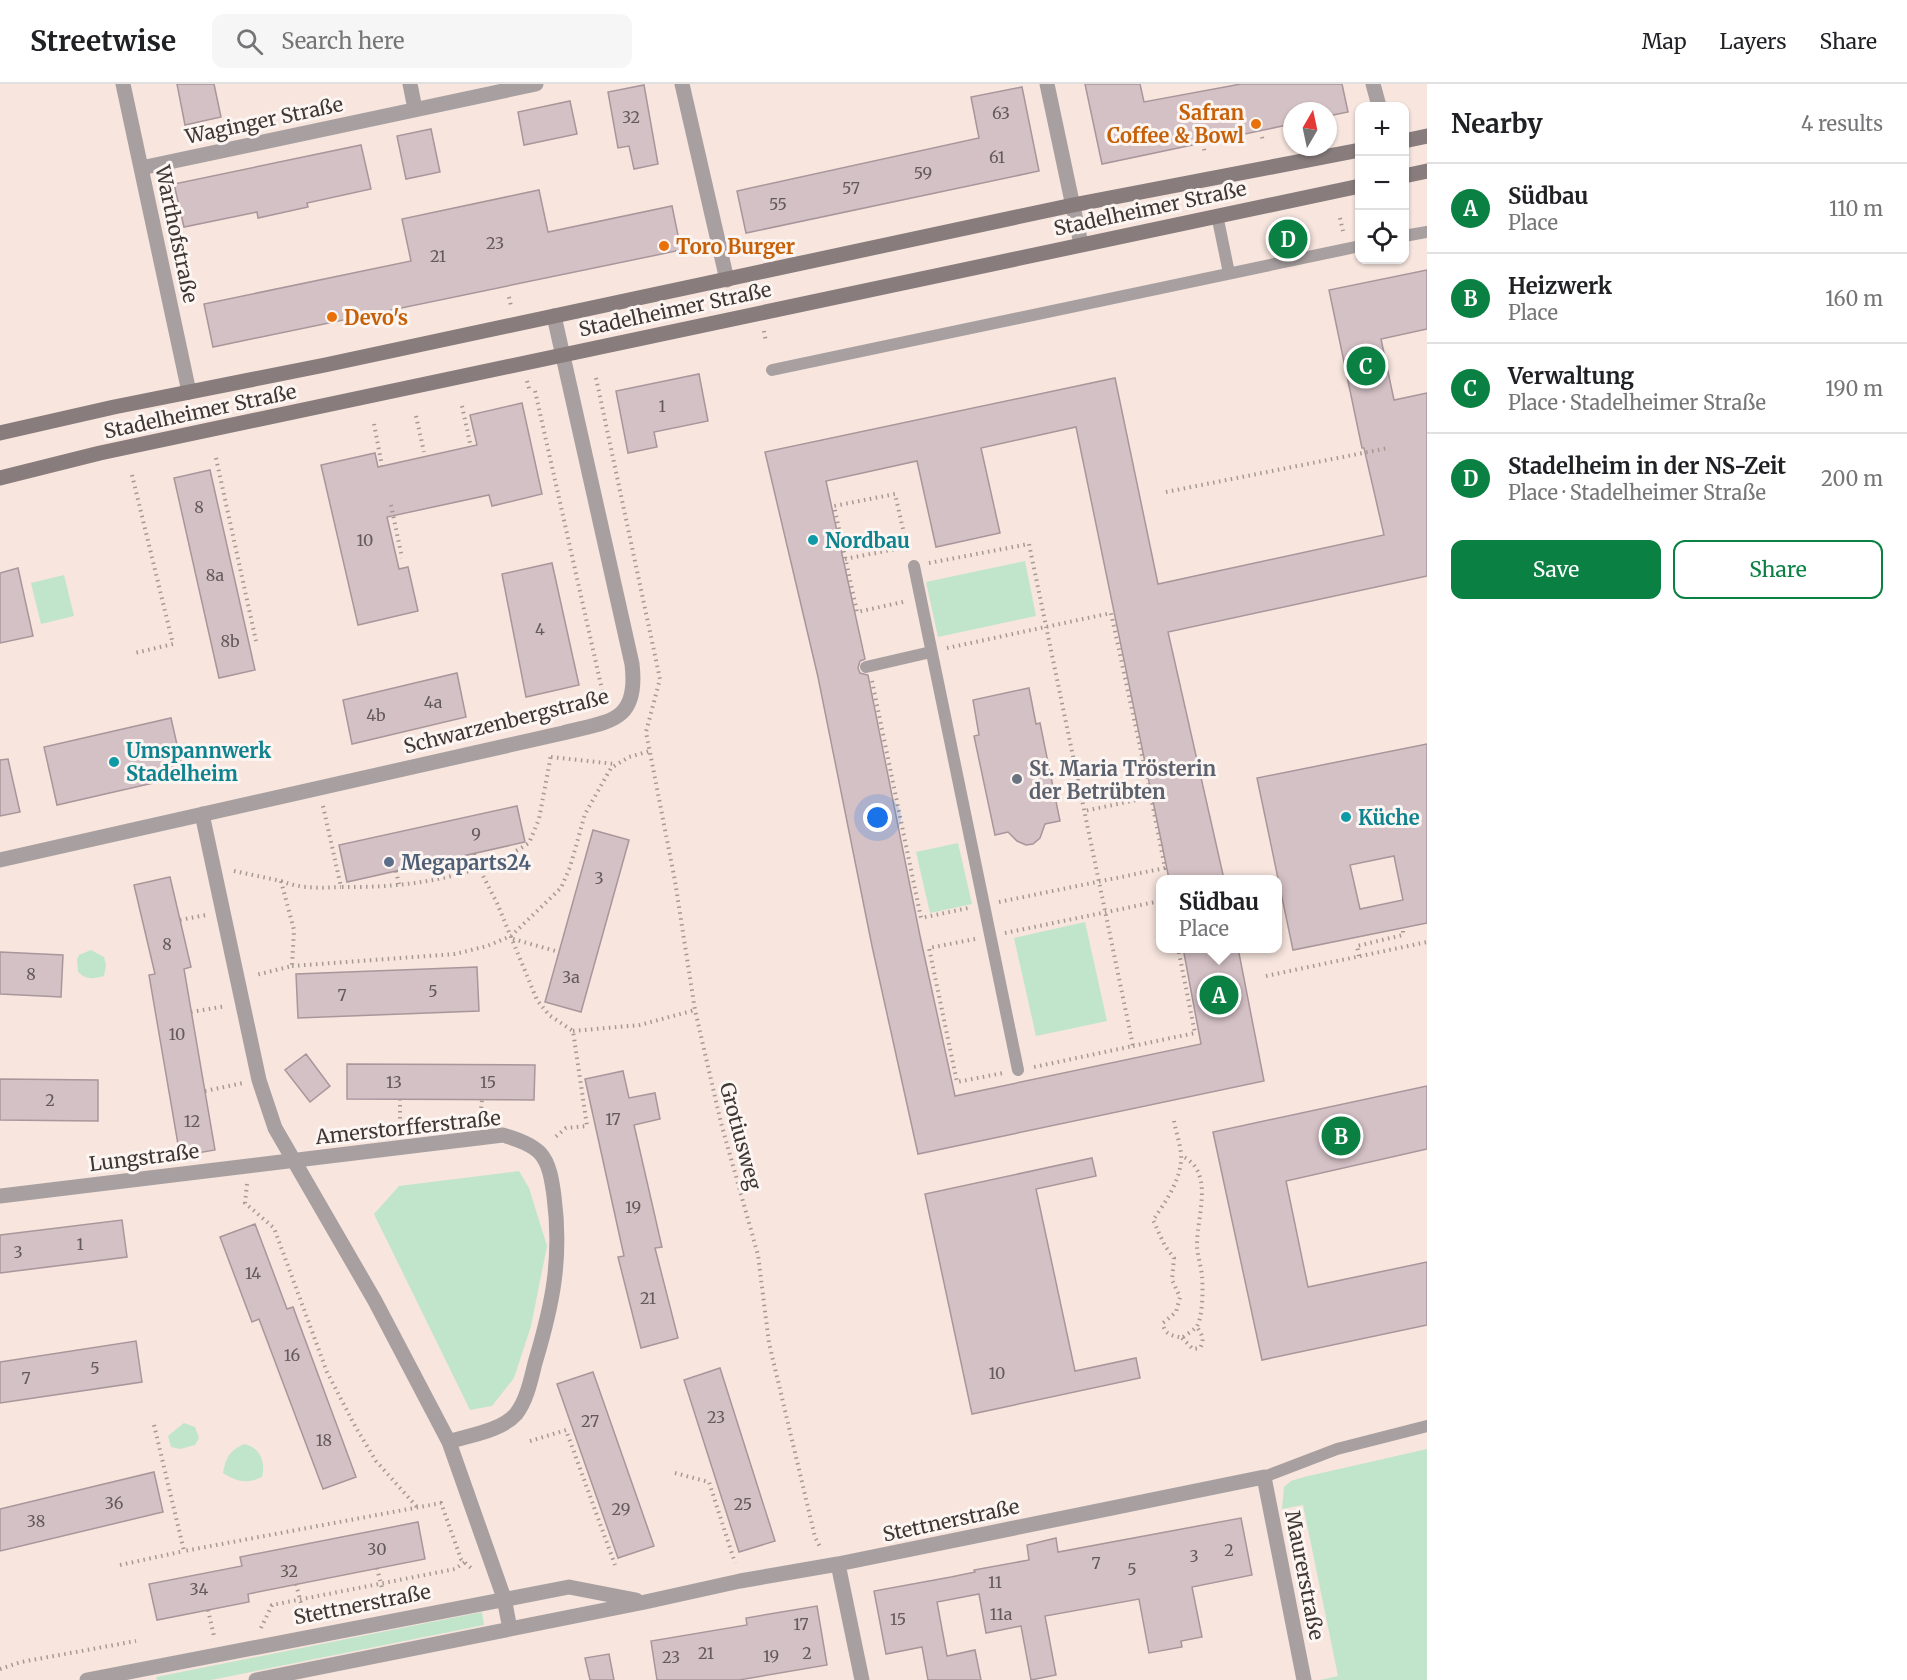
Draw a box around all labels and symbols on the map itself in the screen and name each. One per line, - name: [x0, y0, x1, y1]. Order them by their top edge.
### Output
- street label: Waginger Straße: [182, 91, 345, 149]
- place label: Safran Coffee & Bowl: [1107, 100, 1244, 148]
- north arrow: [1283, 102, 1337, 156]
- house number: 63: [992, 103, 1010, 123]
- house number: 32: [622, 107, 640, 127]
- marker: Safran Coffee & Bowl: [1249, 117, 1263, 131]
- house number: 61: [989, 147, 1005, 167]
- street label: Warthofstraße: [150, 162, 204, 305]
- house number: 59: [914, 163, 932, 183]
- street label: Stadelheimer Straße: [1051, 175, 1249, 241]
- house number: 57: [842, 178, 860, 198]
- house number: 55: [769, 194, 787, 214]
- pin: D: [1268, 216, 1308, 262]
- house number: 23: [486, 233, 504, 253]
- place label: Toro Burger: [676, 234, 795, 259]
- marker: Toro Burger: [657, 239, 671, 253]
- house number: 21: [430, 246, 446, 266]
- street label: Stadelheimer Straße: [576, 276, 774, 342]
- place label: Devo's: [344, 305, 408, 330]
- marker: Devo's: [325, 310, 339, 324]
- pin: C: [1346, 344, 1386, 388]
- street label: Stadelheimer Straße: [101, 378, 299, 444]
- house number: 1: [658, 396, 666, 416]
- house number: 8: [194, 497, 204, 517]
- place label: Nordbau: [825, 528, 910, 553]
- house number: 10: [357, 530, 373, 550]
- marker: Nordbau: [806, 533, 820, 547]
- house number: 8a: [206, 565, 225, 585]
- house number: 4: [535, 619, 545, 639]
- house number: 8b: [220, 631, 240, 651]
- street label: Schwarzenbergstraße: [401, 683, 611, 759]
- house number: 4a: [424, 692, 443, 712]
- house number: 4b: [366, 705, 386, 725]
- place label: Umspannwerk Stadelheim: [126, 738, 271, 786]
- marker: Umspannwerk Stadelheim: [107, 755, 121, 769]
- place label: St. Maria Trösterin der Betrübten: [1029, 756, 1217, 804]
- marker: St. Maria Trösterin der Betrübten: [1010, 772, 1024, 786]
- your location: [863, 803, 892, 832]
- place label: Küche: [1358, 805, 1420, 830]
- marker: Küche: [1339, 810, 1353, 824]
- house number: 9: [471, 824, 481, 844]
- place label: Megaparts24: [401, 850, 531, 875]
- marker: Megaparts24: [382, 855, 396, 869]
- house number: 3: [594, 868, 604, 888]
- house number: 8: [162, 934, 172, 954]
- house number: 8: [26, 964, 36, 984]
- house number: 3a: [562, 967, 580, 987]
- pin: A: [1200, 972, 1238, 1018]
- house number: 5: [428, 981, 438, 1001]
- house number: 7: [337, 985, 347, 1005]
- house number: 10: [169, 1024, 185, 1044]
- house number: 13: [386, 1072, 402, 1092]
- house number: 15: [480, 1072, 496, 1092]
- street label: Grotiusweg: [715, 1080, 767, 1192]
- house number: 2: [45, 1090, 55, 1110]
- street label: Amerstorfferstraße: [313, 1105, 502, 1149]
- house number: 17: [605, 1109, 621, 1129]
- house number: 12: [184, 1111, 200, 1131]
- pin: B: [1322, 1114, 1360, 1158]
- street label: Lungstraße: [88, 1138, 200, 1176]
- house number: 19: [625, 1197, 641, 1217]
- house number: 1: [76, 1234, 84, 1254]
- house number: 3: [13, 1242, 23, 1262]
- house number: 14: [245, 1263, 261, 1283]
- house number: 21: [640, 1288, 656, 1308]
- house number: 16: [284, 1345, 300, 1365]
- house number: 5: [90, 1358, 100, 1378]
- house number: 10: [989, 1363, 1005, 1383]
- house number: 7: [21, 1368, 31, 1388]
- house number: 23: [707, 1407, 725, 1427]
- house number: 27: [581, 1411, 599, 1431]
- house number: 18: [316, 1430, 332, 1450]
- house number: 36: [105, 1493, 124, 1513]
- street label: Stettnerstraße: [880, 1493, 1022, 1547]
- house number: 25: [734, 1494, 752, 1514]
- house number: 29: [612, 1499, 630, 1519]
- street label: Maurerstraße: [1280, 1508, 1330, 1642]
- house number: 38: [27, 1511, 45, 1531]
- house number: 30: [367, 1539, 387, 1559]
- house number: 2: [1224, 1540, 1234, 1560]
- house number: 3: [1189, 1546, 1199, 1566]
- house number: 7: [1091, 1553, 1101, 1573]
- house number: 5: [1127, 1559, 1137, 1579]
- house number: 32: [280, 1561, 298, 1581]
- house number: 11: [988, 1572, 1002, 1592]
- street label: Stettnerstraße: [291, 1578, 433, 1630]
- house number: 34: [190, 1579, 209, 1599]
- house number: 11a: [990, 1604, 1013, 1624]
- house number: 15: [890, 1609, 906, 1629]
- house number: 17: [793, 1614, 809, 1634]
- house number: 21: [698, 1643, 714, 1663]
- house number: 2: [802, 1643, 812, 1663]
- house number: 19: [763, 1646, 779, 1666]
- house number: 23: [662, 1647, 680, 1667]

